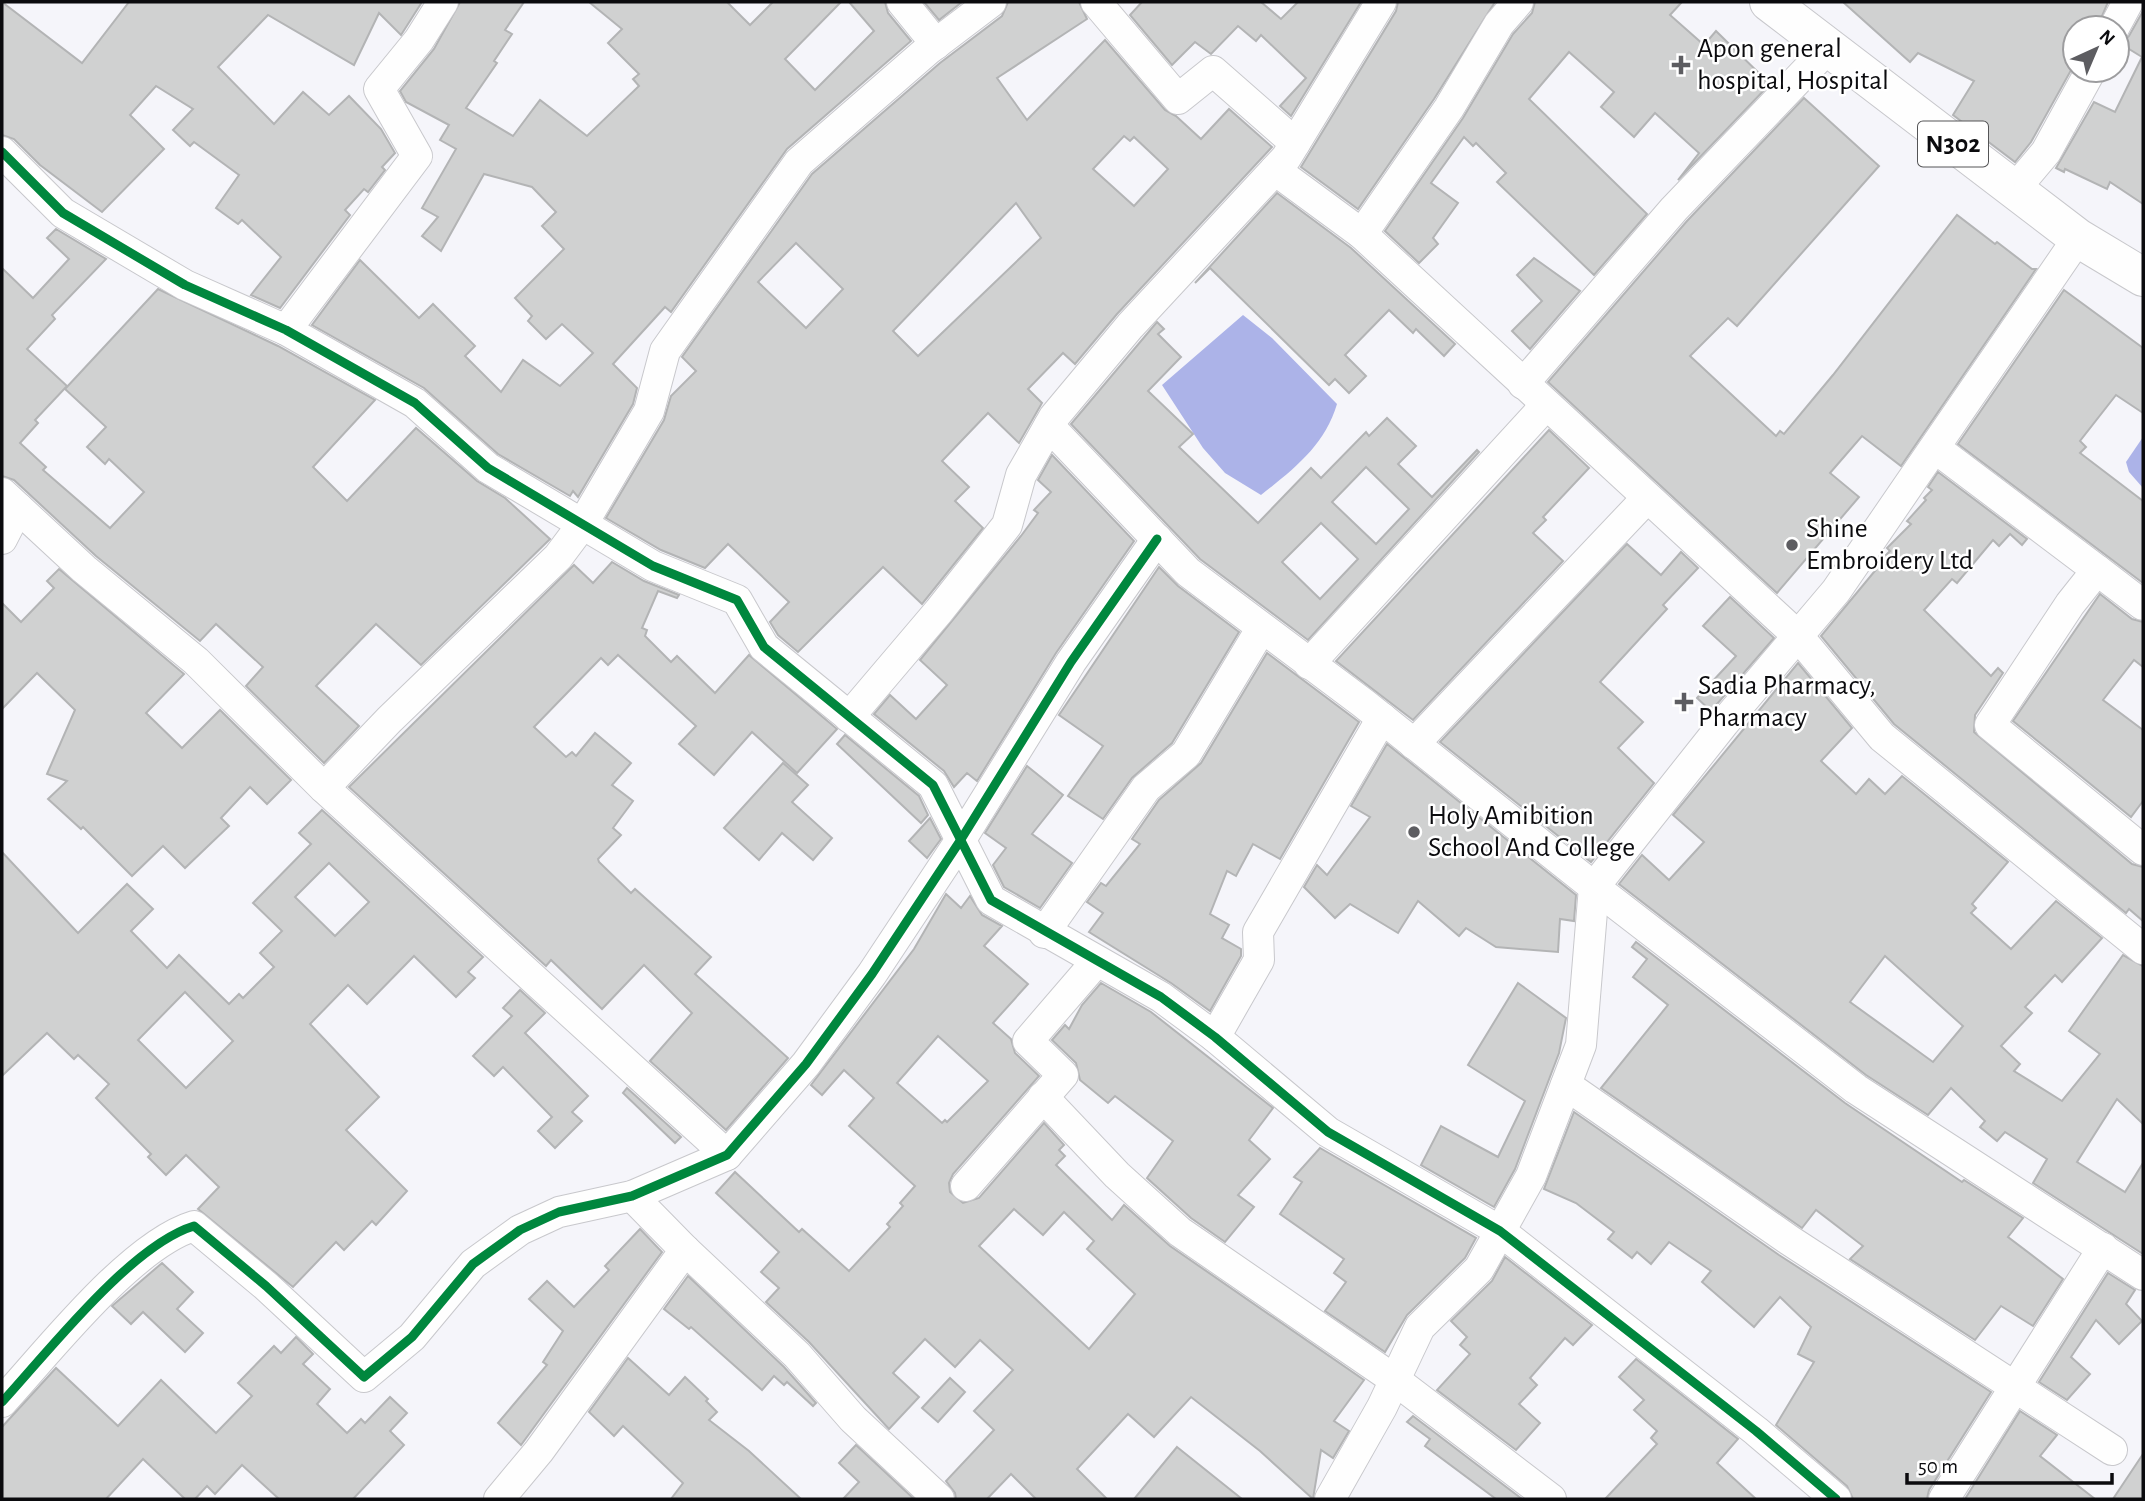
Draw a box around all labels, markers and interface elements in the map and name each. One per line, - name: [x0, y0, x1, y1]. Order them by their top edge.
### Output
- north arrow: [2061, 14, 2131, 84]
- text: N: [2095, 26, 2118, 49]
- place label: Apon general hospital, Hospital: [1697, 35, 1889, 95]
- marker: Apon general hospital, Hospital: [1671, 55, 1691, 75]
- road number: N302: [1918, 122, 1988, 167]
- place label: Shine Embroidery Ltd: [1806, 515, 1973, 575]
- marker: Shine Embroidery Ltd: [1784, 537, 1800, 553]
- place label: Sadia Pharmacy, Pharmacy: [1698, 672, 1876, 732]
- marker: Sadia Pharmacy, Pharmacy: [1676, 694, 1692, 710]
- place label: Holy Amibition School And College: [1428, 802, 1635, 862]
- marker: Holy Amibition School And College: [1406, 824, 1422, 840]
- scale bar: [1907, 1442, 2112, 1486]
- text: 50 m: [1918, 1456, 1958, 1477]

